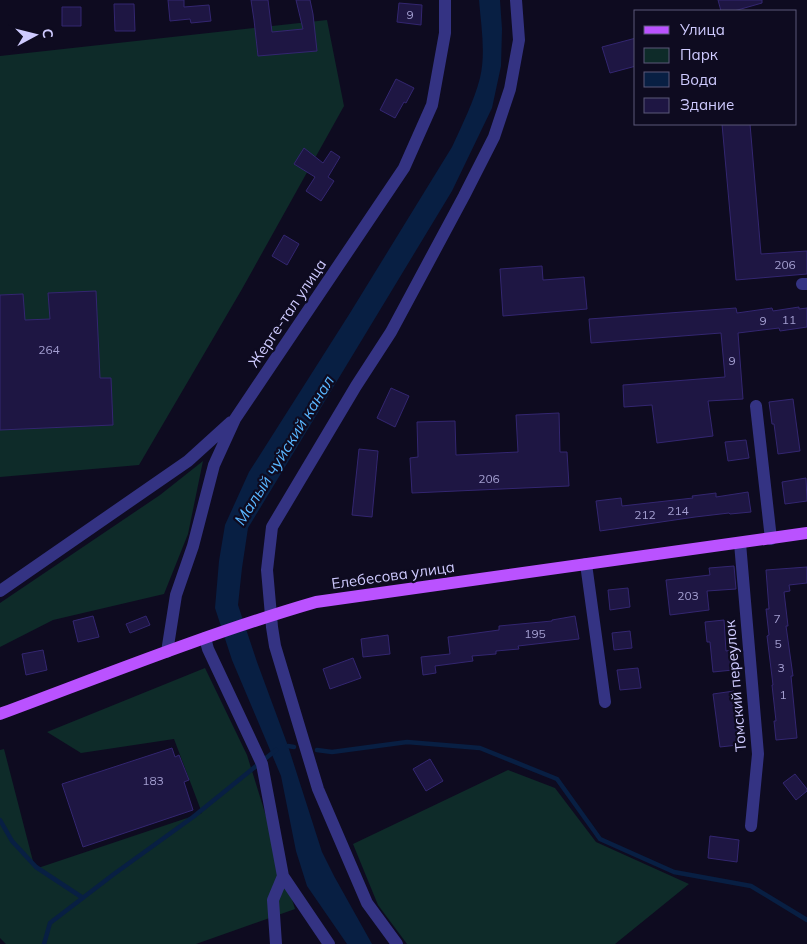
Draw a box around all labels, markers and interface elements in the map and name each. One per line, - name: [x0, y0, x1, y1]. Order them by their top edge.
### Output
- house number: 9: [406, 7, 414, 22]
- north arrow: [10, 10, 60, 60]
- legend: [634, 10, 797, 125]
- text: Улица: [679, 20, 725, 39]
- text: С: [38, 28, 57, 39]
- text: Парк: [680, 45, 719, 64]
- text: Вода: [680, 70, 717, 89]
- text: Здание: [680, 95, 734, 114]
- street label: Жерге-тал улица: [244, 255, 330, 371]
- house number: 206: [774, 257, 796, 272]
- house number: 11: [782, 312, 796, 327]
- house number: 9: [759, 313, 767, 328]
- house number: 264: [38, 342, 60, 357]
- house number: 9: [728, 353, 736, 368]
- water label: Малый чуйский канал: [230, 371, 338, 529]
- house number: 206: [478, 471, 500, 486]
- house number: 214: [667, 503, 689, 518]
- house number: 212: [634, 507, 656, 522]
- street label: Елебесова улица: [330, 557, 456, 593]
- house number: 203: [677, 588, 699, 603]
- house number: 7: [773, 611, 781, 626]
- street label: Томский переулок: [720, 619, 750, 753]
- house number: 195: [524, 626, 546, 641]
- house number: 5: [774, 636, 782, 651]
- house number: 3: [777, 660, 785, 675]
- house number: 1: [779, 687, 787, 702]
- house number: 183: [142, 773, 164, 788]

